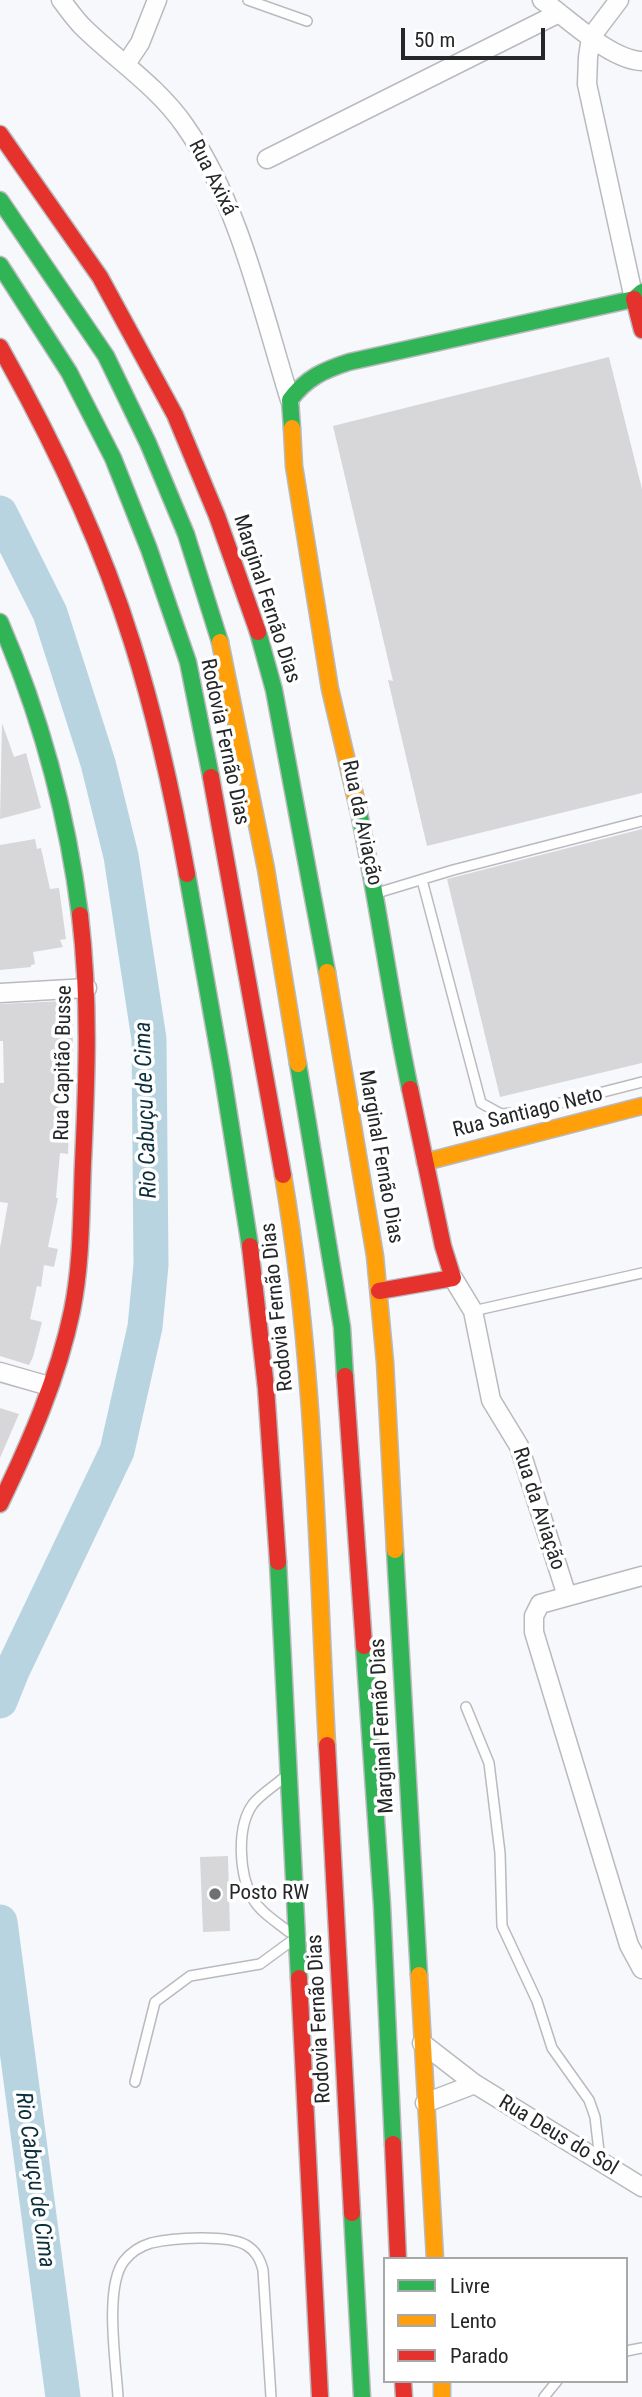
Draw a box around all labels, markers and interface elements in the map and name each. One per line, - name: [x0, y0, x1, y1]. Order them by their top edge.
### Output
- scale bar: [404, 14, 548, 58]
- text: 50 m: [414, 28, 455, 52]
- street label: Rua Axixá: [182, 136, 242, 220]
- street label: Marginal Fernão Dias: [227, 512, 305, 686]
- street label: Rodovia Fernão Dias: [194, 657, 254, 827]
- street label: Rua da Aviação: [335, 758, 387, 888]
- street label: Rua Capitão Busse: [50, 985, 78, 1141]
- water label: Rio Cabuçu de Cima: [130, 1021, 164, 1199]
- street label: Marginal Fernão Dias: [352, 1068, 408, 1246]
- street label: Rua Santiago Neto: [450, 1082, 606, 1144]
- street label: Rodovia Fernão Dias: [257, 1221, 299, 1393]
- street label: Rua da Aviação: [506, 1445, 570, 1573]
- street label: Marginal Fernão Dias: [366, 1638, 400, 1814]
- place label: Posto RW: [229, 1881, 309, 1907]
- marker: Posto RW: [207, 1886, 223, 1902]
- street label: Rodovia Fernão Dias: [303, 1934, 337, 2104]
- water label: Rio Cabuçu de Cima: [8, 2091, 60, 2269]
- street label: Rua Deus do Sol: [494, 2091, 622, 2181]
- legend: [383, 2257, 628, 2383]
- text: Livre: [450, 2274, 490, 2298]
- text: Lento: [450, 2309, 497, 2333]
- text: Parado: [450, 2344, 509, 2368]

